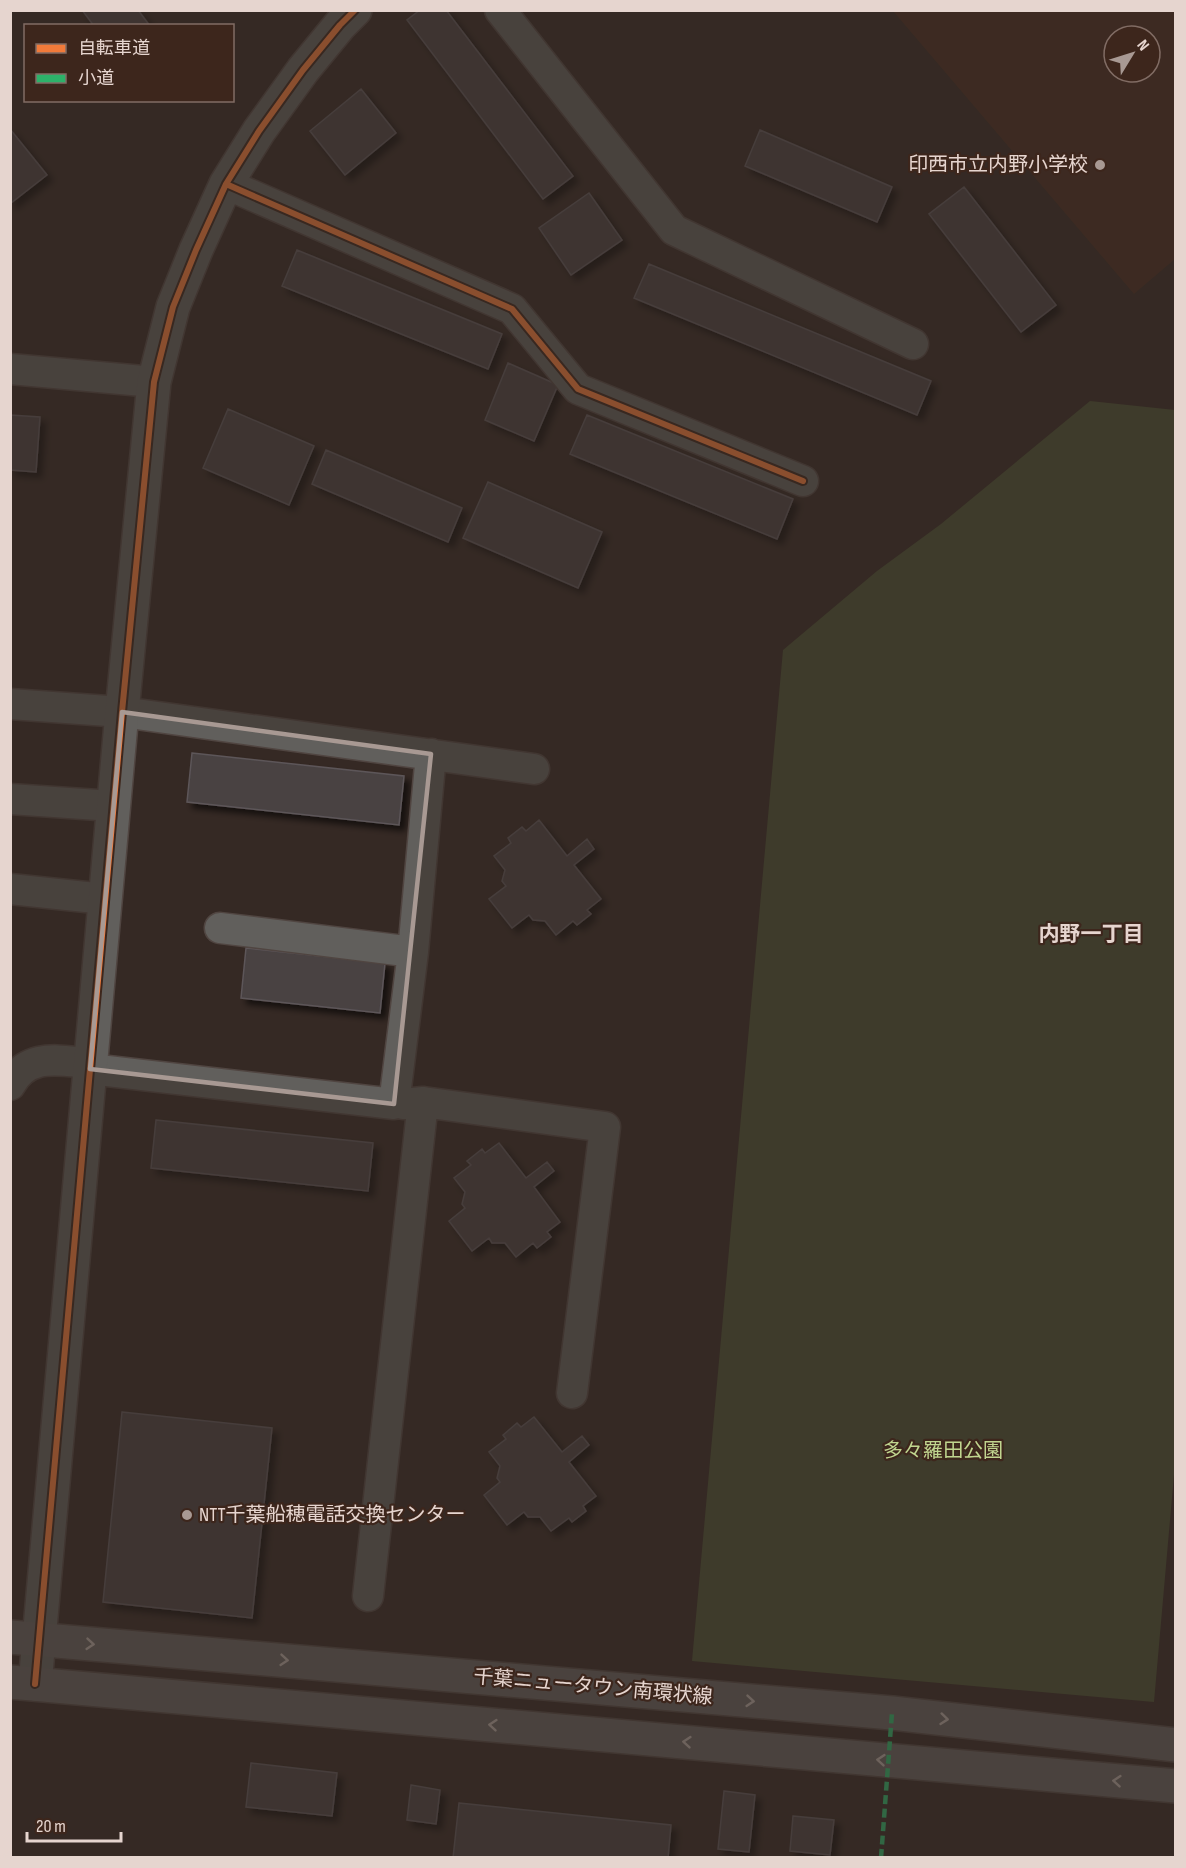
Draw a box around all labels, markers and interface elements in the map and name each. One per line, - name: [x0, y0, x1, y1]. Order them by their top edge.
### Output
- legend: [24, 24, 234, 102]
- north arrow: [1102, 24, 1162, 84]
- text: N: [1133, 36, 1153, 55]
- text: 自転車道: [78, 38, 150, 59]
- text: 小道: [78, 68, 114, 89]
- place label: 印西市立内野小学校: [908, 153, 1088, 177]
- marker: 印西市立内野小学校: [1093, 158, 1107, 172]
- district label: 内野一丁目: [1039, 922, 1144, 947]
- park label: 多々羅田公園: [883, 1439, 1003, 1463]
- place label: NTT千葉船穂電話交換センター: [199, 1503, 466, 1527]
- marker: NTT千葉船穂電話交換センター: [180, 1508, 194, 1522]
- one-way arrow: [85, 1637, 94, 1650]
- one-way arrow: [280, 1654, 289, 1667]
- street label: 千葉ニュータウン南環状線: [472, 1665, 714, 1709]
- one-way arrow: [746, 1694, 755, 1707]
- one-way arrow: [940, 1712, 949, 1725]
- one-way arrow: [488, 1719, 497, 1732]
- one-way arrow: [682, 1736, 691, 1749]
- one-way arrow: [877, 1754, 886, 1767]
- one-way arrow: [1113, 1775, 1122, 1788]
- scale bar: [27, 1805, 122, 1843]
- text: 20 m: [36, 1816, 66, 1837]

